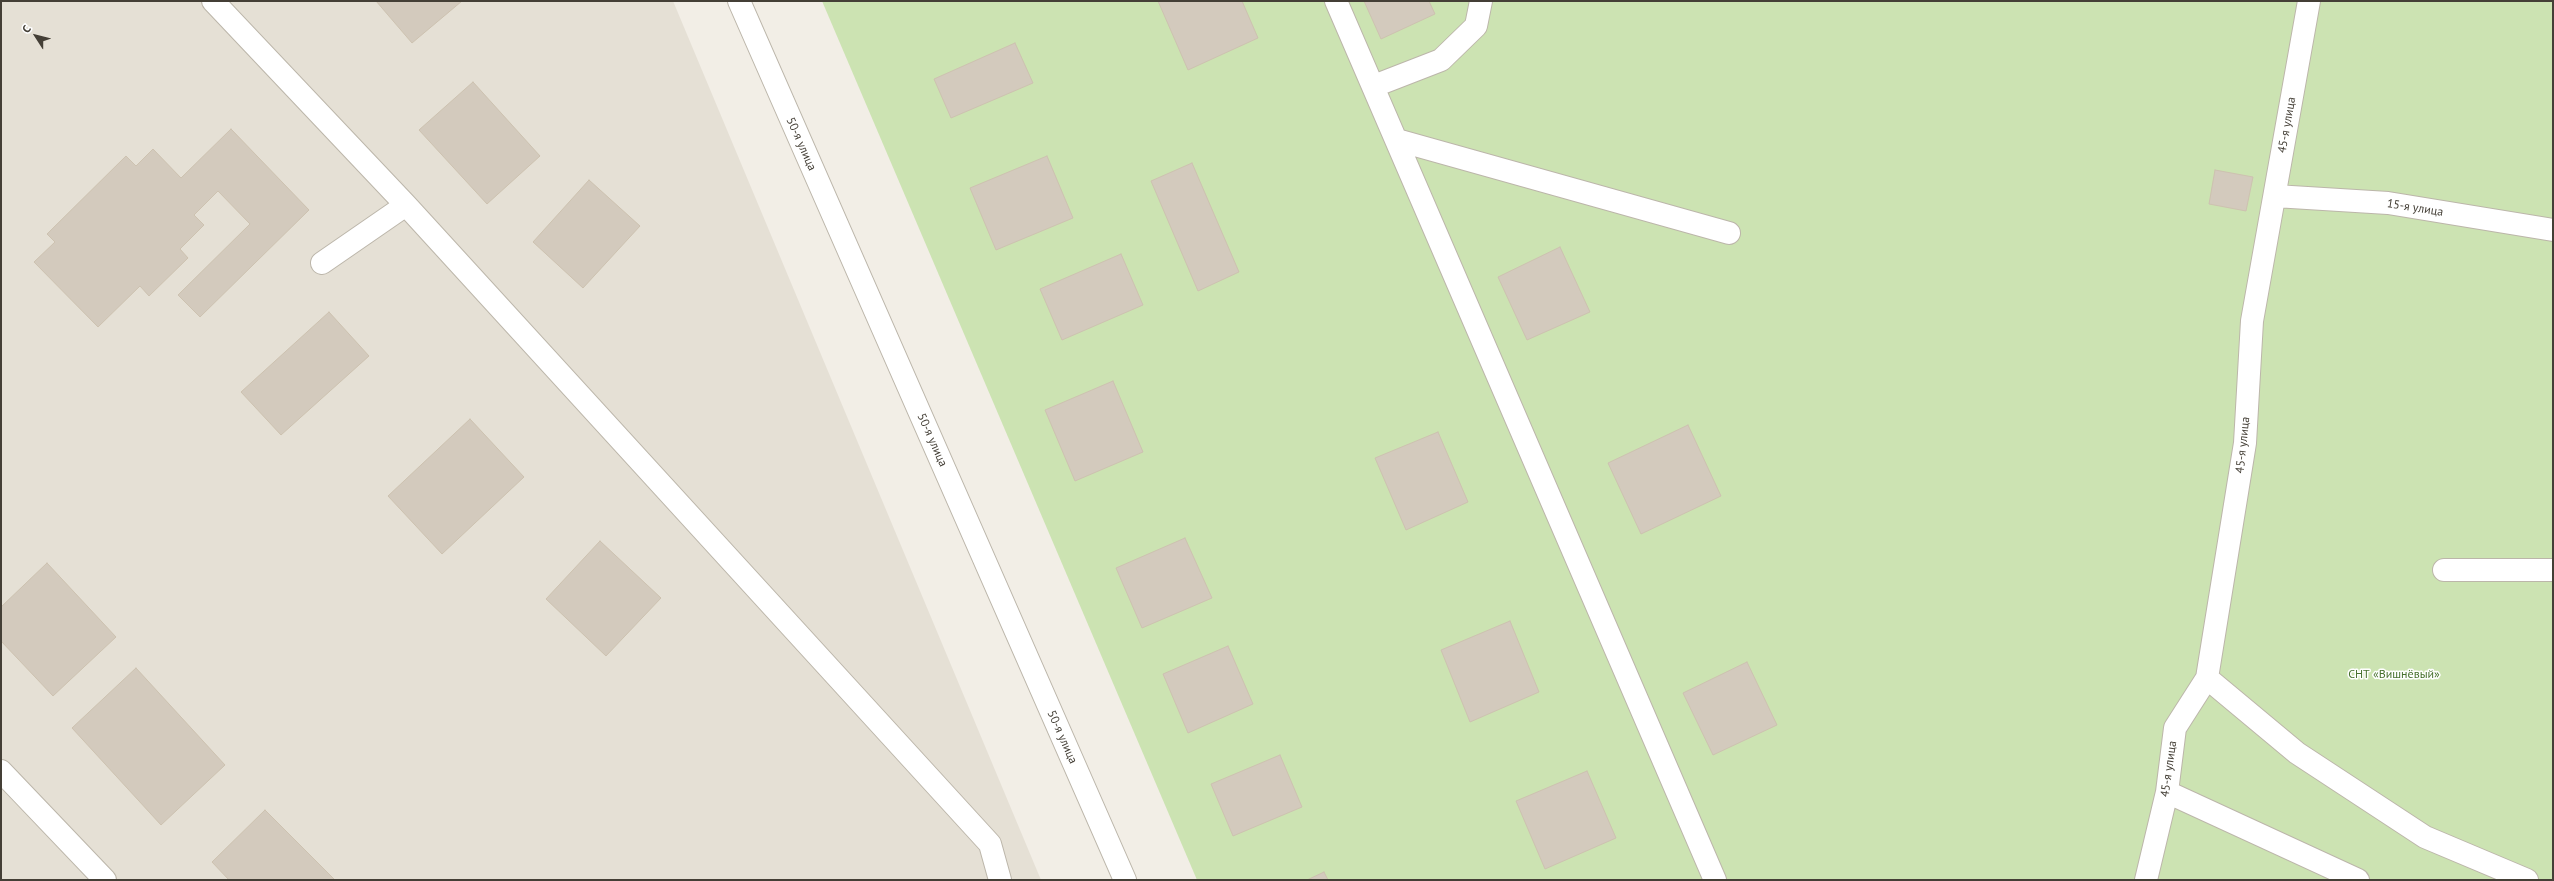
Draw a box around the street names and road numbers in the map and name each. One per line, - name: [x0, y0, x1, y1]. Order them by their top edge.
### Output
- street label: 45-я улица: [2275, 96, 2299, 154]
- street label: 50-я улица: [783, 115, 819, 173]
- street label: 15-я улица: [2386, 196, 2444, 220]
- street label: 50-я улица: [914, 411, 950, 469]
- street label: 45-я улица: [2233, 416, 2253, 474]
- street label: 50-я улица: [1044, 708, 1080, 766]
- street label: 45-я улица: [2158, 740, 2180, 798]

